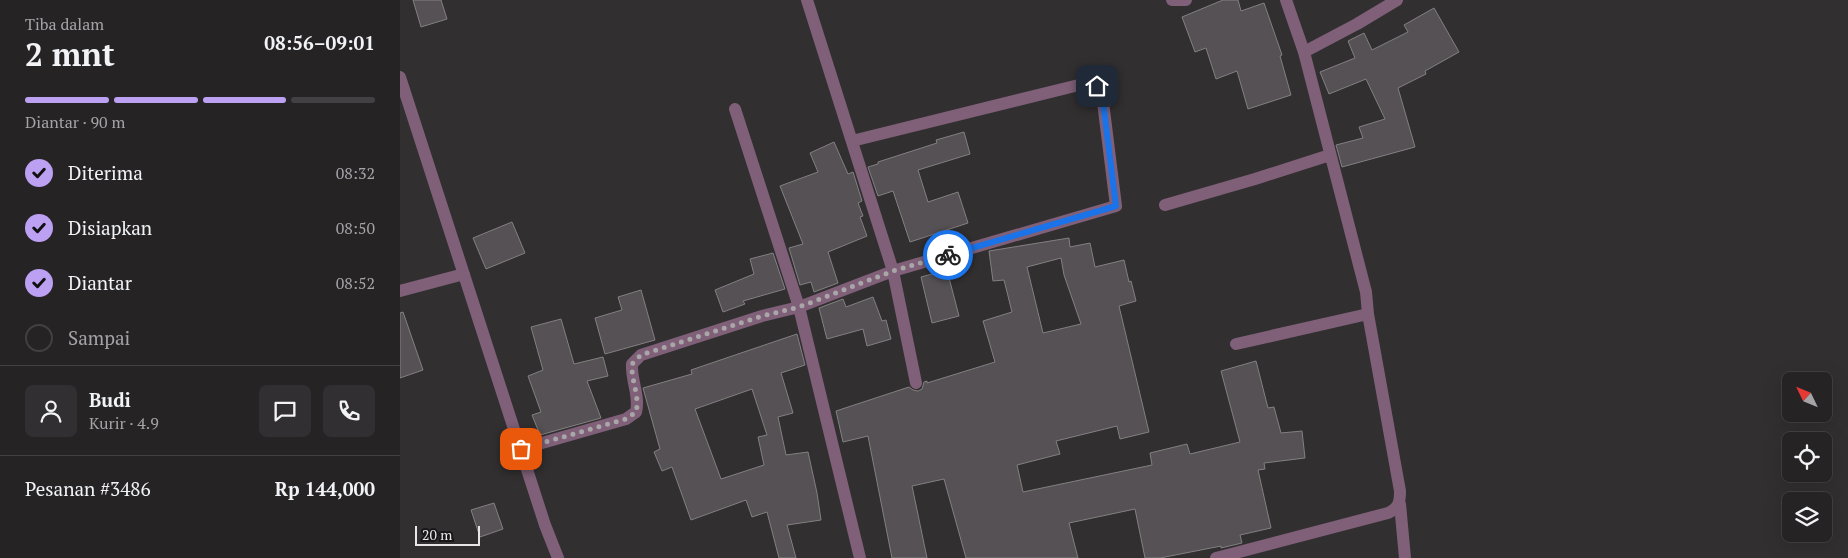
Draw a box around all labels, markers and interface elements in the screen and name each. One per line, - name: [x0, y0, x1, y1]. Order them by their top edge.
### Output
- text: Tiba dalam: [25, 13, 104, 35]
- text: 08:56–09:01: [264, 30, 375, 55]
- text: 2 mnt: [25, 33, 115, 75]
- pin: [1076, 65, 1118, 107]
- icon: home: [1083, 72, 1111, 100]
- text: Diantar · 90 m: [25, 111, 125, 133]
- icon: check: [25, 159, 53, 187]
- text: Diterima: [68, 160, 143, 185]
- text: 08:32: [336, 162, 375, 184]
- icon: check: [25, 214, 53, 242]
- text: Disiapkan: [68, 215, 152, 240]
- text: 08:50: [336, 217, 375, 239]
- courier: [923, 230, 973, 280]
- icon: bike: [934, 241, 962, 269]
- icon: check: [25, 269, 53, 297]
- text: Diantar: [68, 270, 132, 295]
- text: 08:52: [336, 272, 375, 294]
- text: Sampai: [68, 325, 130, 350]
- north arrow: [1782, 372, 1832, 422]
- map controls: [1782, 372, 1832, 542]
- button: person: [25, 385, 77, 437]
- button: chat: [259, 385, 311, 437]
- button: phone: [323, 385, 375, 437]
- text: Budi: [89, 387, 131, 412]
- text: Kurir · 4.9: [89, 412, 159, 434]
- pin: [500, 428, 542, 470]
- button: locate: [1782, 432, 1832, 482]
- icon: bag: [507, 435, 535, 463]
- text: Pesanan #3486: [25, 476, 151, 501]
- text: Rp 144,000: [275, 476, 375, 501]
- button: layers: [1782, 492, 1832, 542]
- scale bar: [415, 523, 480, 546]
- text: 20 m: [422, 525, 452, 544]

